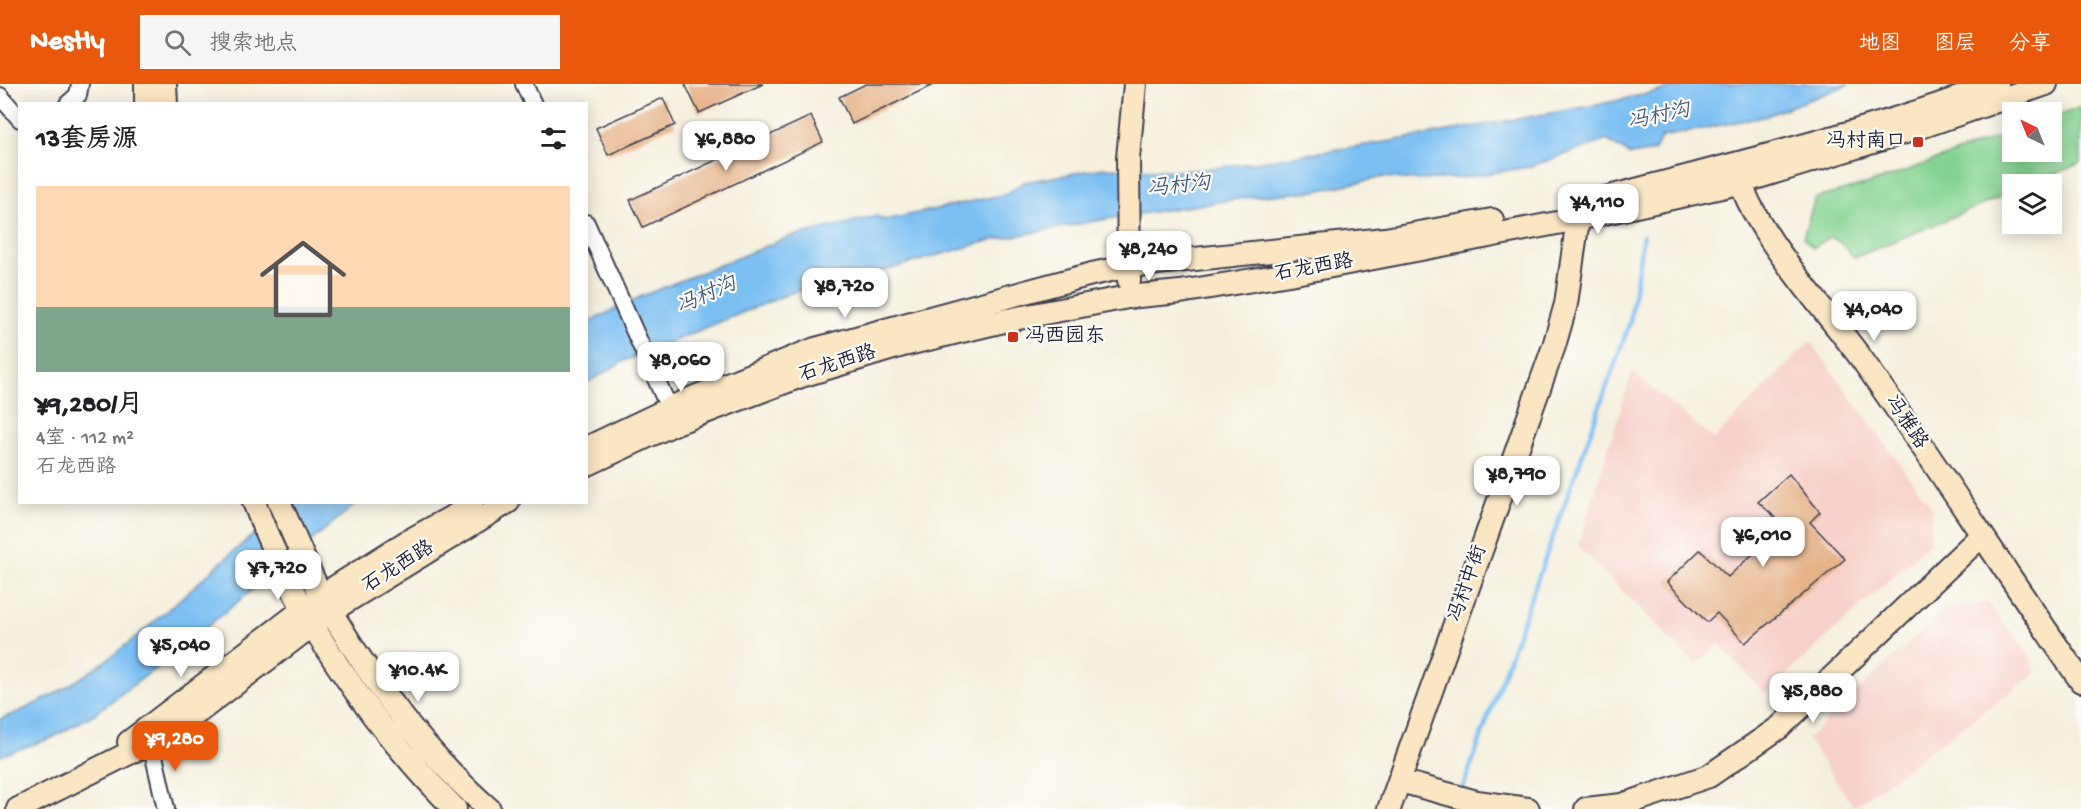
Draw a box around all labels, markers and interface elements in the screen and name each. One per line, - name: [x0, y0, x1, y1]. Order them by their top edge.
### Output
- search box: [140, 15, 560, 69]
- text: Nestly: [30, 26, 104, 59]
- icon: search: [161, 26, 194, 59]
- text: 搜索地点: [209, 32, 297, 58]
- text: 地图: [1859, 33, 1901, 58]
- text: 图层: [1934, 33, 1976, 58]
- text: 分享: [2009, 33, 2051, 58]
- water label: 冯村沟: [1625, 97, 1694, 137]
- north arrow: [2002, 102, 2062, 162]
- map controls: [2002, 102, 2062, 234]
- pin: ¥6,880: [677, 121, 775, 172]
- icon: filters: [537, 122, 570, 155]
- text: 13套房源: [36, 126, 138, 157]
- text: ¥6,880: [697, 129, 755, 152]
- place label: 冯村南口: [1826, 129, 1906, 154]
- marker: 冯村南口: [1911, 135, 1925, 149]
- water label: 冯村沟: [1146, 170, 1214, 204]
- button: layers: [2002, 174, 2062, 234]
- pin: ¥4,110: [1549, 184, 1647, 235]
- text: ¥4,110: [1572, 192, 1624, 215]
- icon: home: [249, 225, 357, 333]
- pin: ¥8,240: [1100, 231, 1198, 282]
- text: ¥8,240: [1120, 239, 1178, 262]
- street label: 石龙西路: [1272, 249, 1356, 287]
- pin: ¥8,720: [796, 268, 894, 319]
- water label: 冯村沟: [672, 270, 743, 321]
- text: ¥8,720: [816, 276, 874, 299]
- pin: ¥4,040: [1825, 291, 1923, 342]
- text: ¥4,040: [1845, 299, 1903, 322]
- place label: 冯西园东: [1025, 324, 1105, 349]
- marker: 冯西园东: [1006, 330, 1020, 344]
- street label: 石龙西路: [796, 339, 881, 388]
- pin: ¥8,060: [632, 342, 730, 393]
- text: ¥8,060: [651, 350, 711, 373]
- text: ¥9,280/月: [36, 391, 143, 422]
- street label: 冯雅路: [1879, 391, 1934, 455]
- text: 4室 · 112 m²: [36, 428, 134, 451]
- pin: ¥8,790: [1468, 456, 1566, 507]
- text: 石龙西路: [36, 457, 116, 480]
- text: ¥8,790: [1488, 464, 1546, 487]
- pin: ¥6,010: [1714, 517, 1812, 568]
- text: ¥6,010: [1735, 525, 1791, 548]
- street label: 石龙西路: [358, 535, 440, 599]
- street label: 冯村中街: [1443, 542, 1493, 626]
- pin: ¥7,720: [229, 550, 327, 601]
- text: ¥7,720: [249, 558, 307, 581]
- pin: ¥5,040: [132, 627, 230, 678]
- text: ¥5,040: [152, 635, 210, 658]
- pin: ¥10.4K: [369, 652, 467, 703]
- text: ¥10.4K: [390, 660, 446, 683]
- pin: ¥5,880: [1764, 673, 1862, 724]
- text: ¥5,880: [1783, 681, 1843, 704]
- pin: ¥9,280: [126, 721, 224, 772]
- text: ¥9,280: [146, 729, 204, 752]

